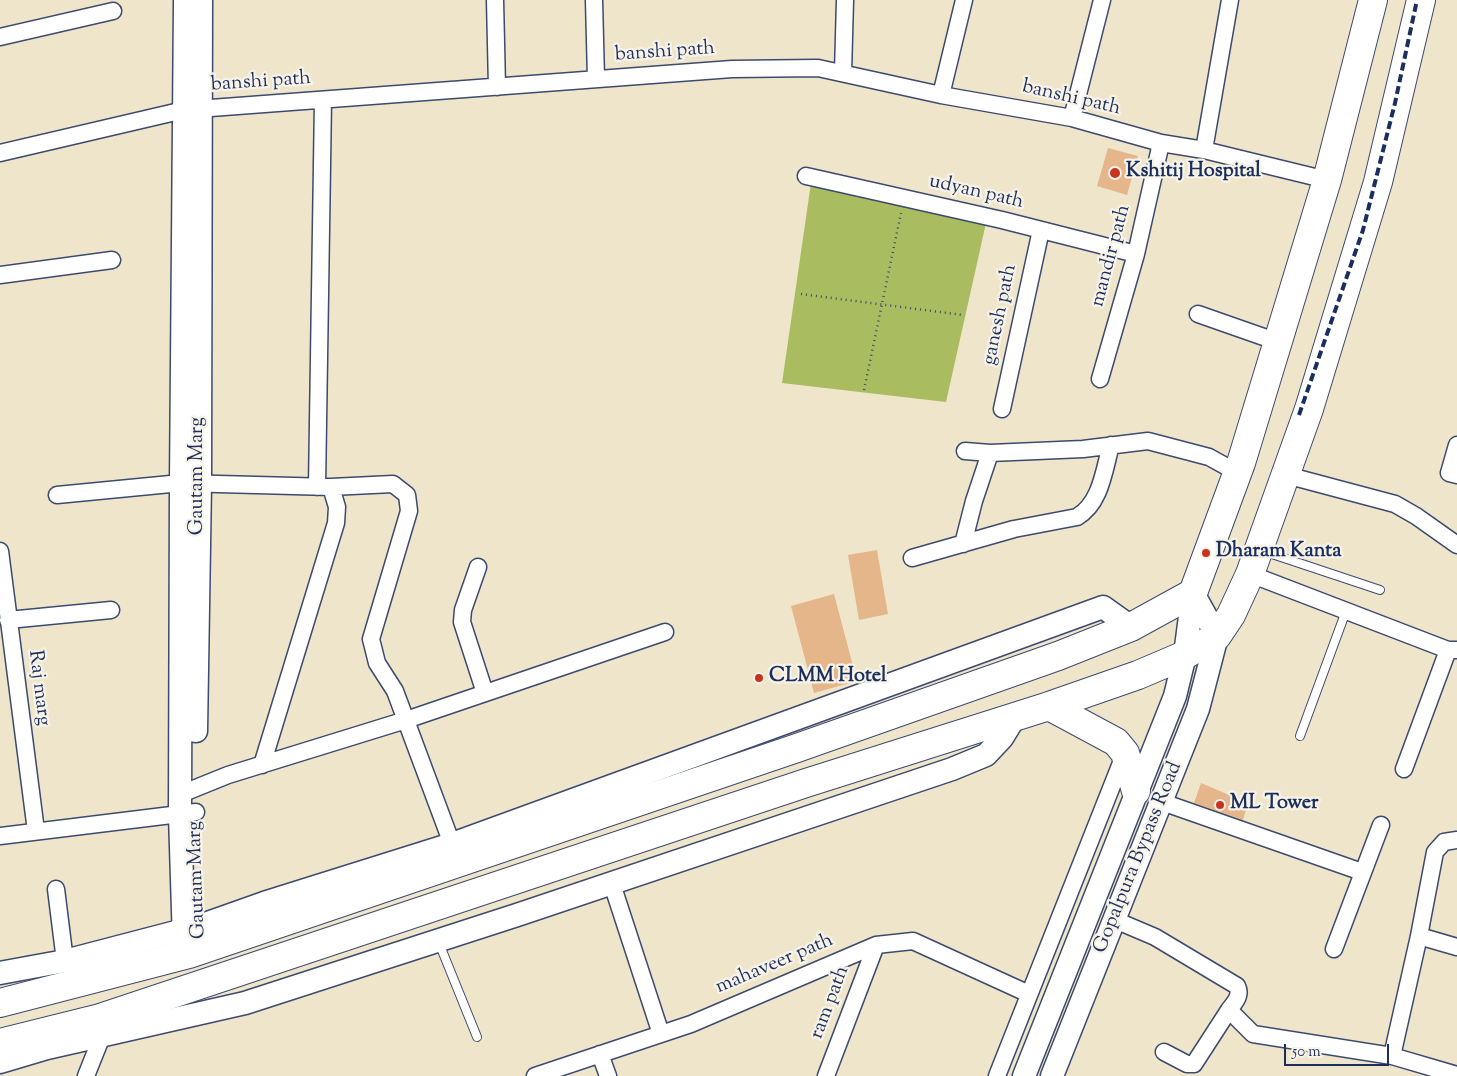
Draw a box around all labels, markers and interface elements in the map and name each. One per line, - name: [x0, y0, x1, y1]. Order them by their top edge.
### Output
- street label: banshi path: [614, 38, 716, 68]
- street label: banshi path: [210, 68, 312, 98]
- street label: banshi path: [1019, 76, 1123, 122]
- place label: Kshitij Hospital: [1126, 161, 1261, 185]
- marker: Kshitij Hospital: [1108, 166, 1122, 180]
- street label: udyan path: [926, 170, 1026, 216]
- street label: mandir path: [1087, 202, 1137, 310]
- street label: ganesh path: [979, 262, 1023, 368]
- street label: Gautam Marg: [187, 417, 211, 535]
- place label: Dharam Kanta: [1216, 541, 1341, 565]
- marker: Dharam Kanta: [1200, 547, 1212, 559]
- street label: Raj marg: [21, 649, 55, 727]
- place label: CLMM Hotel: [769, 666, 887, 690]
- marker: CLMM Hotel: [753, 672, 765, 684]
- street label: Gopalpura Bypass Road: [1090, 759, 1188, 957]
- place label: ML Tower: [1230, 793, 1319, 817]
- marker: ML Tower: [1214, 799, 1226, 811]
- street label: Gautam Marg: [184, 820, 212, 940]
- street label: mahaveer path: [713, 929, 837, 1001]
- street label: ram path: [806, 963, 856, 1043]
- scale bar: [1287, 1034, 1392, 1066]
- text: 50 m: [1292, 1042, 1321, 1063]

